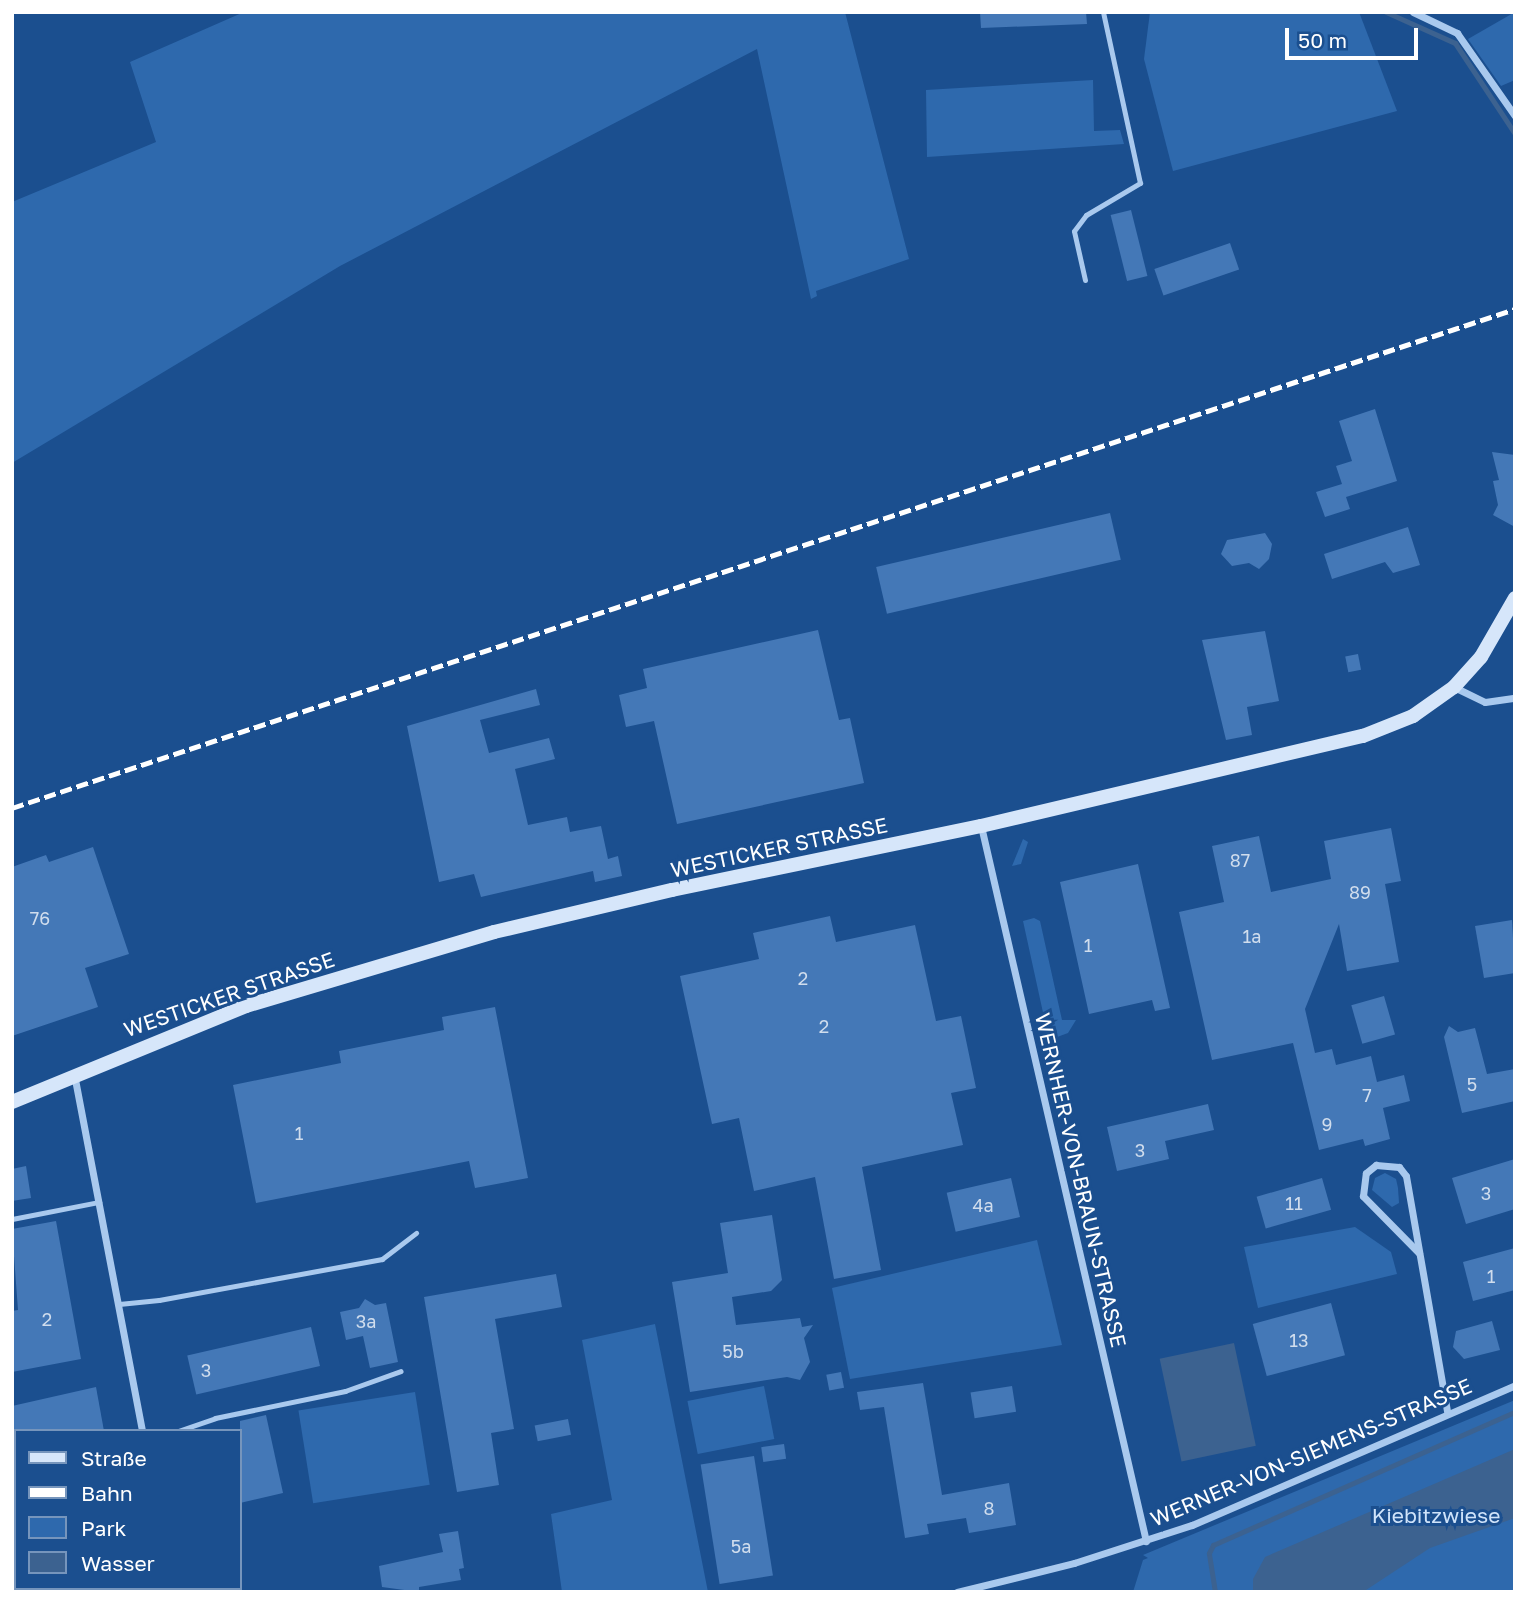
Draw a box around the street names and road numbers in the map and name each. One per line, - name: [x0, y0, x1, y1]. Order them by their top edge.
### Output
- street label: WESTICKER STRASSE: [668, 812, 890, 882]
- street label: WESTICKER STRASSE: [120, 946, 338, 1042]
- street label: WERNHER-VON-BRAUN-STRASSE: [1030, 1010, 1132, 1350]
- street label: WERNER-VON-SIEMENS-STRASSE: [1147, 1373, 1475, 1531]

